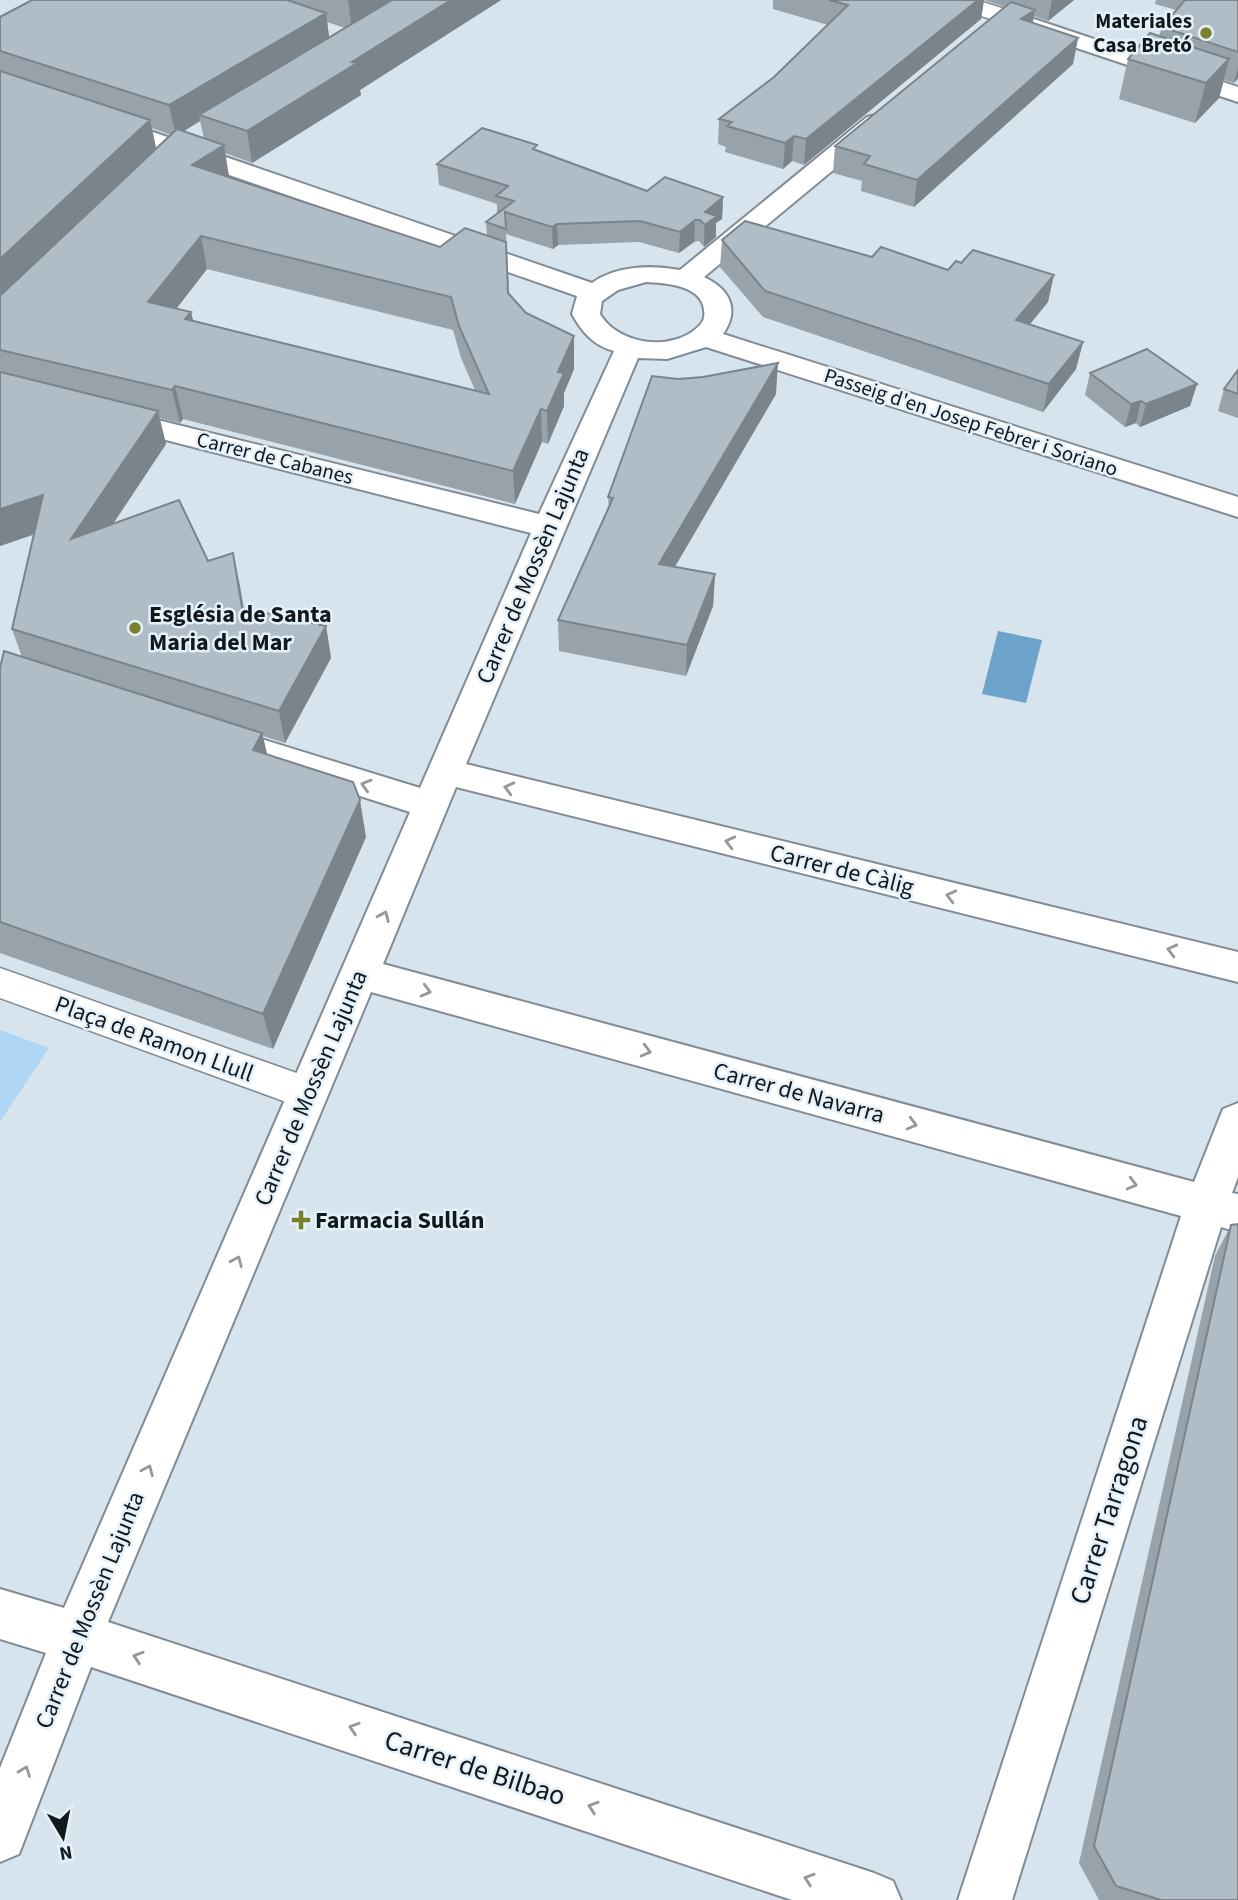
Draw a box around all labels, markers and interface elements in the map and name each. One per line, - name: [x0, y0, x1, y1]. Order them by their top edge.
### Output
- place label: Materiales Casa Bretó: [1093, 6, 1192, 60]
- marker: Materiales Casa Bretó: [1198, 25, 1214, 41]
- street label: Passeig d'en Josep Febrer i Soriano: [820, 360, 1122, 484]
- street label: Carrer de Cabanes: [194, 424, 357, 492]
- street label: Carrer de Mossèn Lajunta: [467, 443, 599, 689]
- place label: Església de Santa Maria del Mar: [149, 597, 332, 660]
- marker: Església de Santa Maria del Mar: [127, 620, 143, 636]
- one-way arrow: [361, 778, 373, 793]
- one-way arrow: [503, 782, 515, 796]
- street label: Carrer de Càlig: [766, 835, 918, 905]
- one-way arrow: [724, 836, 736, 850]
- one-way arrow: [945, 890, 957, 904]
- one-way arrow: [376, 911, 390, 924]
- one-way arrow: [1166, 944, 1178, 958]
- street label: Carrer de Mossèn Lajunta: [245, 965, 377, 1211]
- one-way arrow: [420, 982, 432, 997]
- street label: Plaça de Ramon Llull: [50, 987, 258, 1091]
- one-way arrow: [639, 1043, 651, 1057]
- street label: Carrer de Navarra: [710, 1053, 888, 1133]
- one-way arrow: [906, 1116, 918, 1130]
- one-way arrow: [1125, 1176, 1137, 1191]
- place label: Farmacia Sullán: [315, 1203, 484, 1238]
- marker: Farmacia Sullán: [293, 1212, 309, 1228]
- one-way arrow: [229, 1256, 243, 1268]
- street label: Carrer Tarragona: [1060, 1410, 1158, 1610]
- one-way arrow: [140, 1465, 154, 1477]
- street label: Carrer de Mossèn Lajunta: [26, 1486, 154, 1734]
- one-way arrow: [132, 1651, 144, 1665]
- street label: Carrer de Bilbao: [379, 1720, 571, 1816]
- one-way arrow: [348, 1722, 360, 1737]
- one-way arrow: [16, 1766, 30, 1778]
- one-way arrow: [588, 1801, 600, 1815]
- north arrow: [28, 1802, 98, 1872]
- text: N: [57, 1838, 74, 1867]
- one-way arrow: [804, 1872, 816, 1887]

